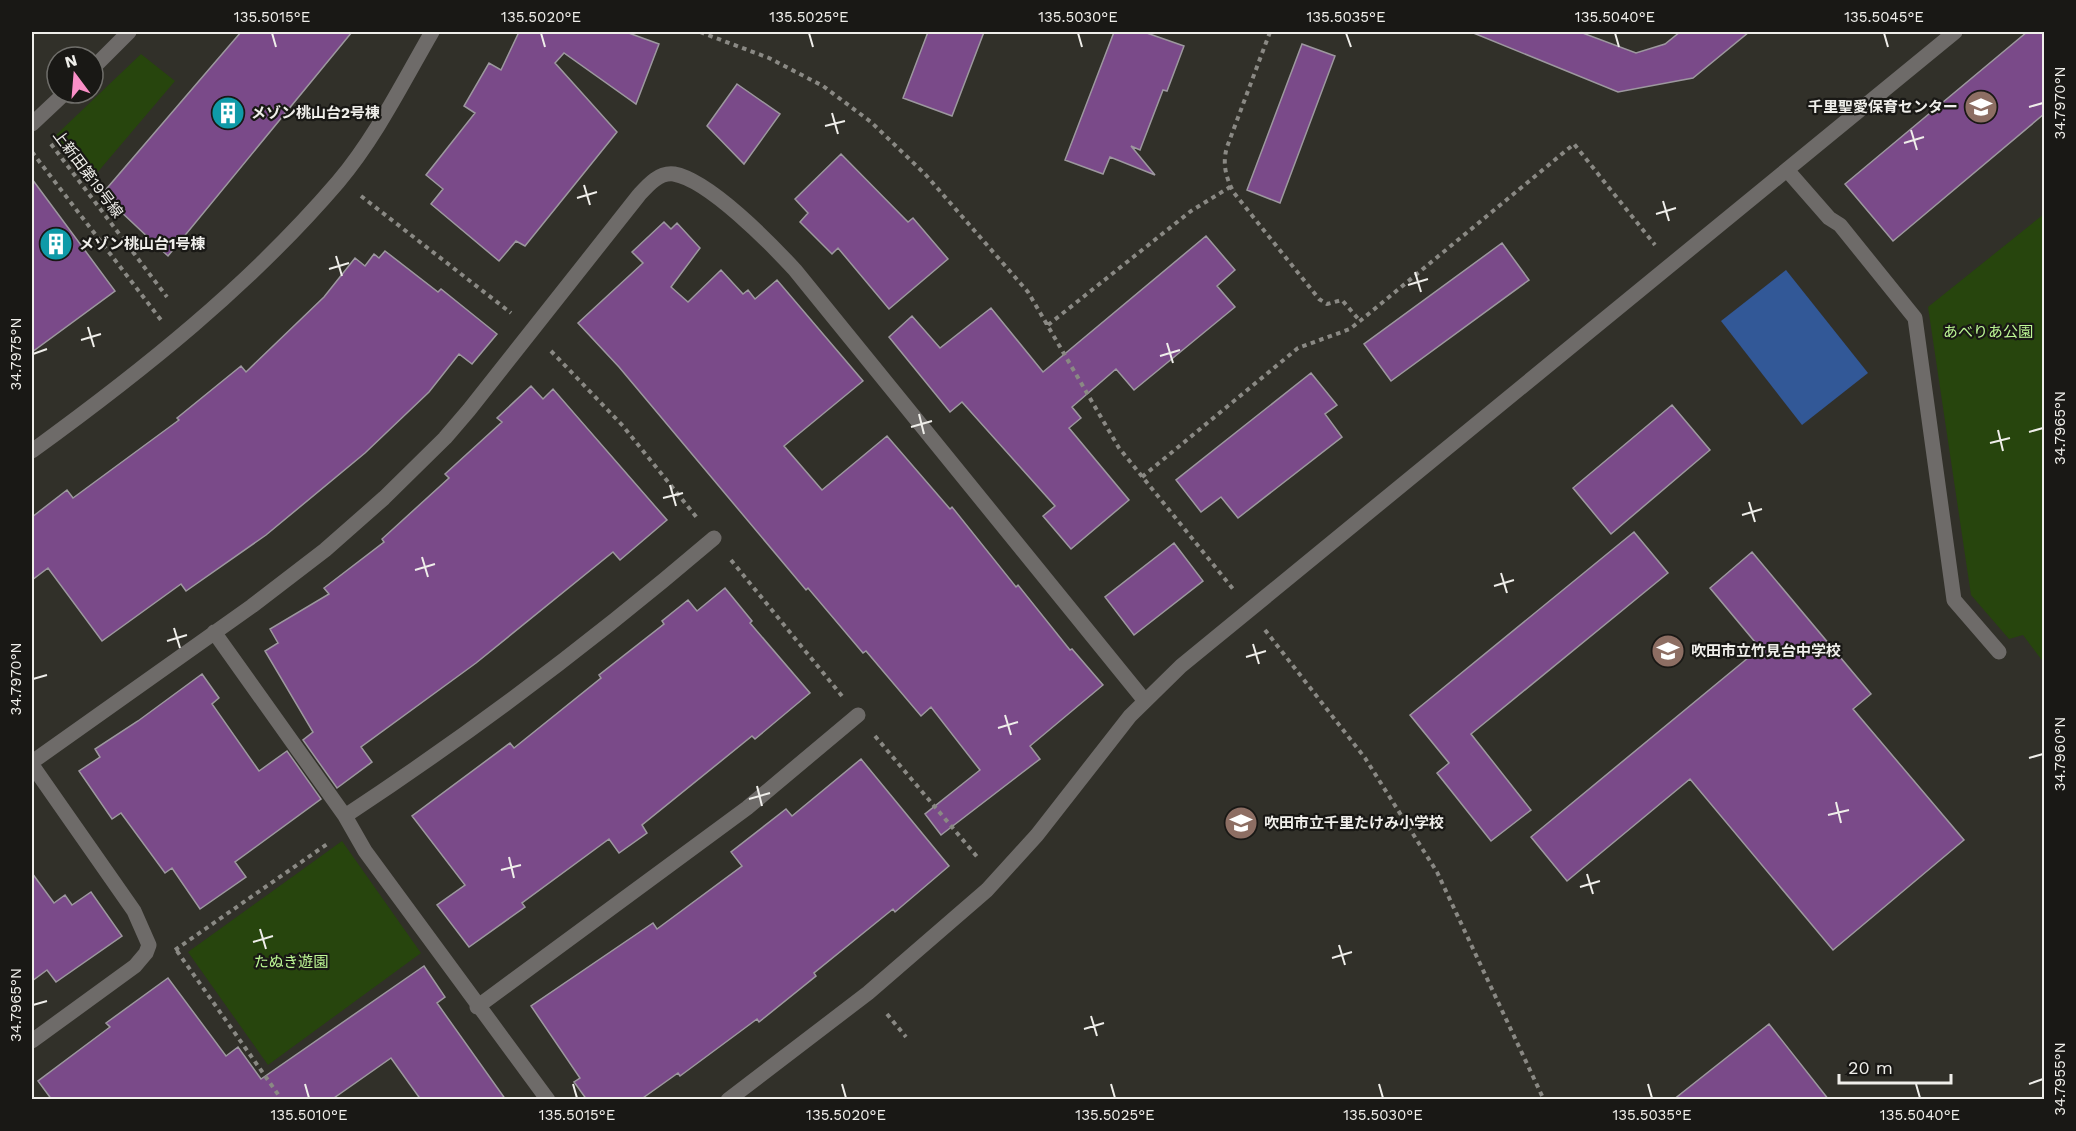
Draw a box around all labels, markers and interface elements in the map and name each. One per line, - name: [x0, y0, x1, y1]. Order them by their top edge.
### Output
- text: 135.5015°E: [234, 8, 310, 26]
- text: 135.5020°E: [501, 8, 581, 26]
- text: 135.5025°E: [769, 8, 849, 26]
- text: 135.5030°E: [1038, 8, 1118, 26]
- text: 135.5035°E: [1306, 8, 1386, 26]
- text: 135.5040°E: [1575, 8, 1655, 26]
- text: 135.5045°E: [1844, 8, 1924, 26]
- north arrow: [45, 45, 105, 105]
- text: N: [63, 50, 79, 72]
- text: 34.7970°N: [2051, 66, 2069, 140]
- school or university icon: 千里聖愛保育センター: [1963, 89, 1999, 125]
- building icon: メゾン桃山台2号棟: [210, 95, 246, 131]
- place label: 千里聖愛保育センター: [1808, 98, 1958, 116]
- place label: メゾン桃山台2号棟: [251, 104, 380, 122]
- street label: 上新田第19号線: [49, 127, 127, 221]
- building icon: メゾン桃山台1号棟: [38, 226, 74, 262]
- place label: メゾン桃山台1号棟: [79, 235, 205, 253]
- text: 34.7975°N: [7, 318, 25, 390]
- park label: あべりあ公園: [1943, 323, 2033, 341]
- text: 34.7965°N: [2051, 391, 2069, 465]
- school or university icon: 吹田市立竹見台中学校: [1650, 633, 1686, 669]
- text: 34.7970°N: [7, 642, 25, 716]
- place label: 吹田市立竹見台中学校: [1691, 642, 1841, 660]
- text: 34.7960°N: [2051, 717, 2069, 791]
- school or university icon: 吹田市立千里たけみ小学校: [1223, 805, 1259, 841]
- place label: 吹田市立千里たけみ小学校: [1264, 814, 1444, 832]
- park label: たぬき遊園: [254, 953, 328, 971]
- text: 34.7965°N: [7, 968, 25, 1042]
- text: 34.7955°N: [2051, 1042, 2069, 1116]
- scale bar: [1839, 1047, 1952, 1085]
- text: 20 m: [1848, 1057, 1893, 1078]
- text: 135.5010°E: [270, 1106, 348, 1124]
- text: 135.5015°E: [539, 1106, 615, 1124]
- text: 135.5020°E: [806, 1106, 886, 1124]
- text: 135.5025°E: [1075, 1106, 1155, 1124]
- text: 135.5030°E: [1343, 1106, 1423, 1124]
- text: 135.5035°E: [1612, 1106, 1692, 1124]
- text: 135.5040°E: [1880, 1106, 1960, 1124]

